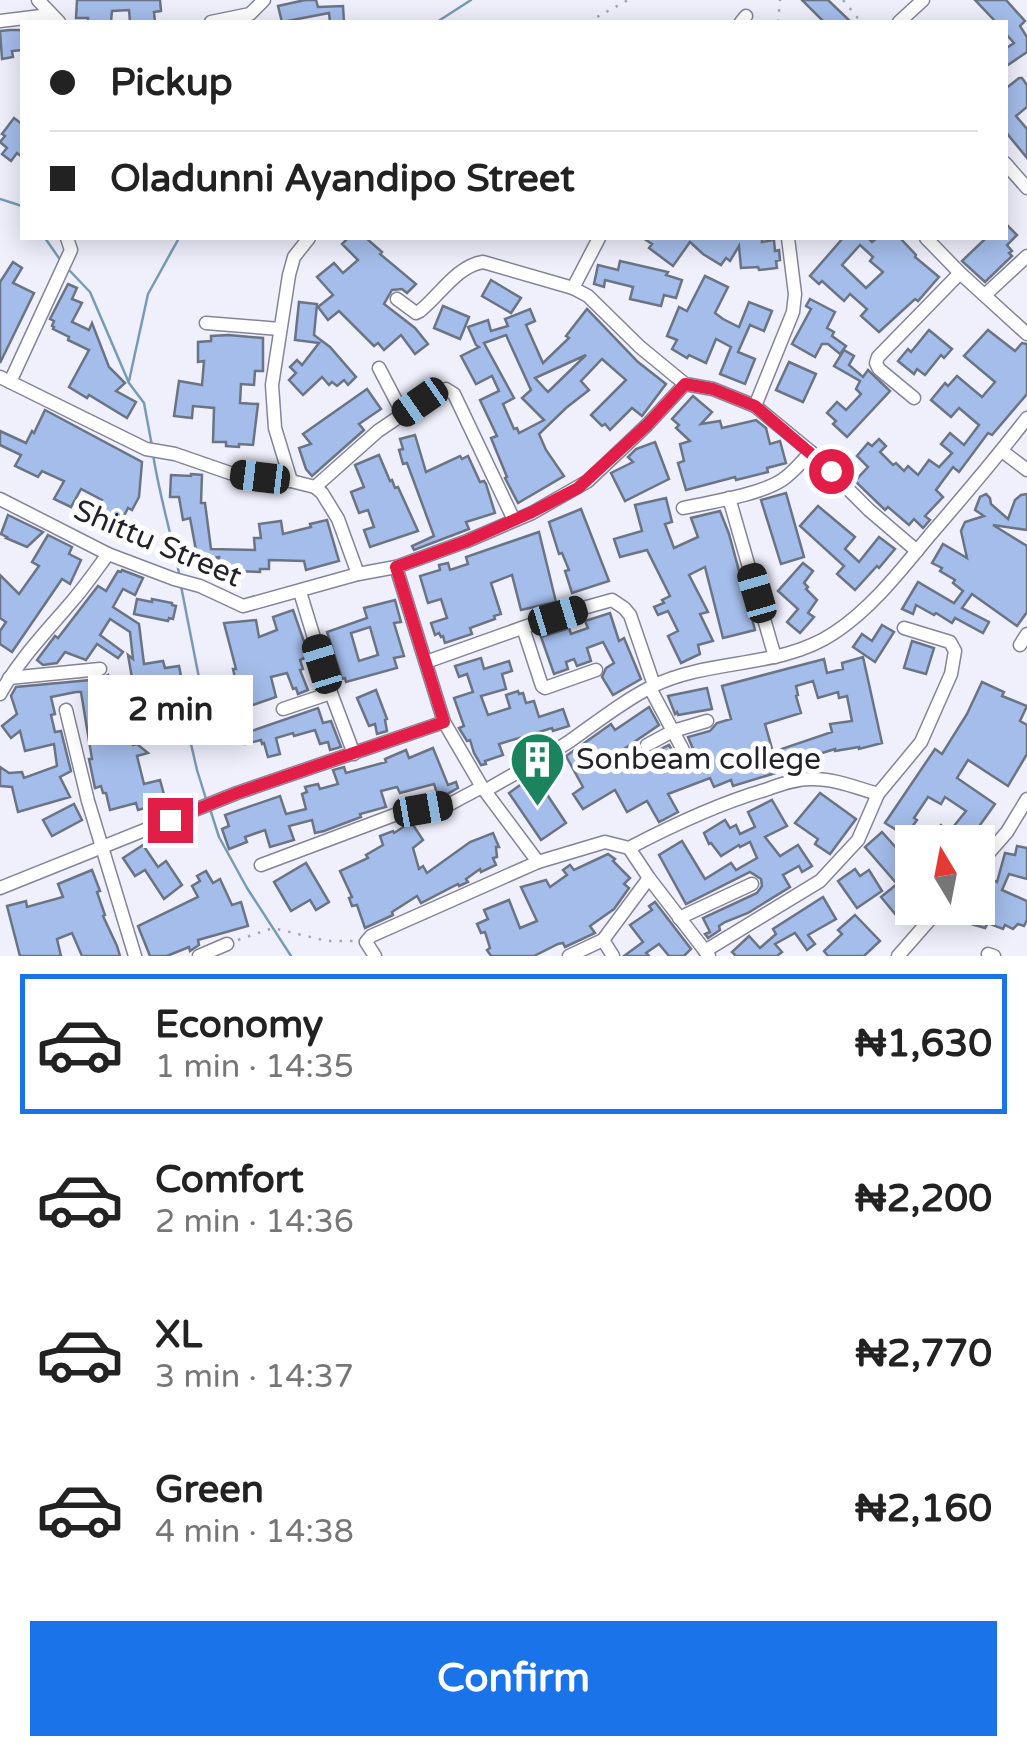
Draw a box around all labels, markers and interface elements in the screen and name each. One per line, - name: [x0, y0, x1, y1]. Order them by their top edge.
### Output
- text: Pickup: [110, 60, 233, 106]
- text: Oladunni Ayandipo Street: [110, 156, 575, 202]
- car: [387, 373, 453, 431]
- route start: [809, 449, 854, 494]
- car: [228, 458, 292, 496]
- street label: Shittu Street: [68, 492, 247, 595]
- car: [734, 560, 780, 626]
- car: [525, 593, 591, 639]
- car: [299, 631, 345, 697]
- callout: 2 min: [88, 675, 252, 745]
- text: 2 min: [128, 691, 213, 729]
- building icon: Sonbeam college: [507, 729, 567, 808]
- place label: Sonbeam college: [576, 741, 821, 778]
- car: [391, 789, 455, 829]
- route end: [148, 798, 193, 843]
- north arrow: [895, 825, 995, 925]
- map controls: [895, 825, 995, 925]
- icon: car: [35, 999, 125, 1089]
- text: Economy: [155, 1002, 323, 1048]
- text: ₦1,630: [855, 1021, 992, 1067]
- text: 1 min · 14:35: [155, 1048, 354, 1086]
- icon: car: [35, 1154, 125, 1244]
- text: Comfort: [155, 1157, 304, 1203]
- text: ₦2,200: [855, 1176, 992, 1222]
- text: 2 min · 14:36: [155, 1203, 354, 1241]
- icon: car: [35, 1309, 125, 1399]
- text: XL: [155, 1312, 202, 1358]
- text: ₦2,770: [855, 1331, 992, 1377]
- text: 3 min · 14:37: [155, 1358, 354, 1396]
- icon: car: [35, 1464, 125, 1554]
- text: Green: [155, 1467, 264, 1513]
- text: ₦2,160: [855, 1486, 992, 1532]
- text: 4 min · 14:38: [155, 1513, 354, 1551]
- button: Confirm: [30, 1621, 997, 1736]

